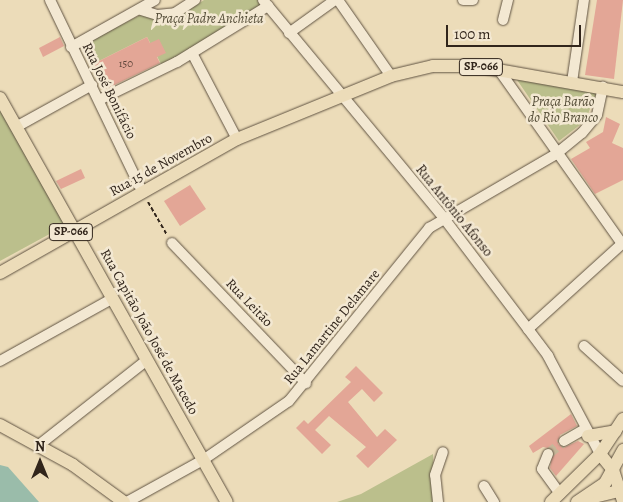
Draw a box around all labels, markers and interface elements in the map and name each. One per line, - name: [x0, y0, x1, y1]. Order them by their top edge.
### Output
- park label: Praça Padre Anchieta: [155, 11, 263, 27]
- scale bar: [448, 15, 583, 47]
- text: 100 m: [454, 24, 491, 44]
- street label: Rua José Bonifácio: [78, 40, 140, 142]
- house number: 150: [119, 57, 133, 71]
- road number: SP-066: [458, 58, 504, 76]
- park label: Praça Barão do Rio Branco: [528, 94, 598, 126]
- street label: Rua 15 de Novembro: [107, 130, 215, 200]
- street label: Rua Antônio Afonso: [412, 162, 496, 260]
- road number: SP-066: [48, 222, 94, 242]
- street label: Rua Capitão João José de Macedo: [96, 246, 202, 418]
- street label: Rua Lamartine Delamare: [280, 266, 384, 388]
- street label: Rua Leitão: [222, 275, 276, 331]
- north arrow: [15, 437, 65, 487]
- text: N: [35, 437, 45, 456]

